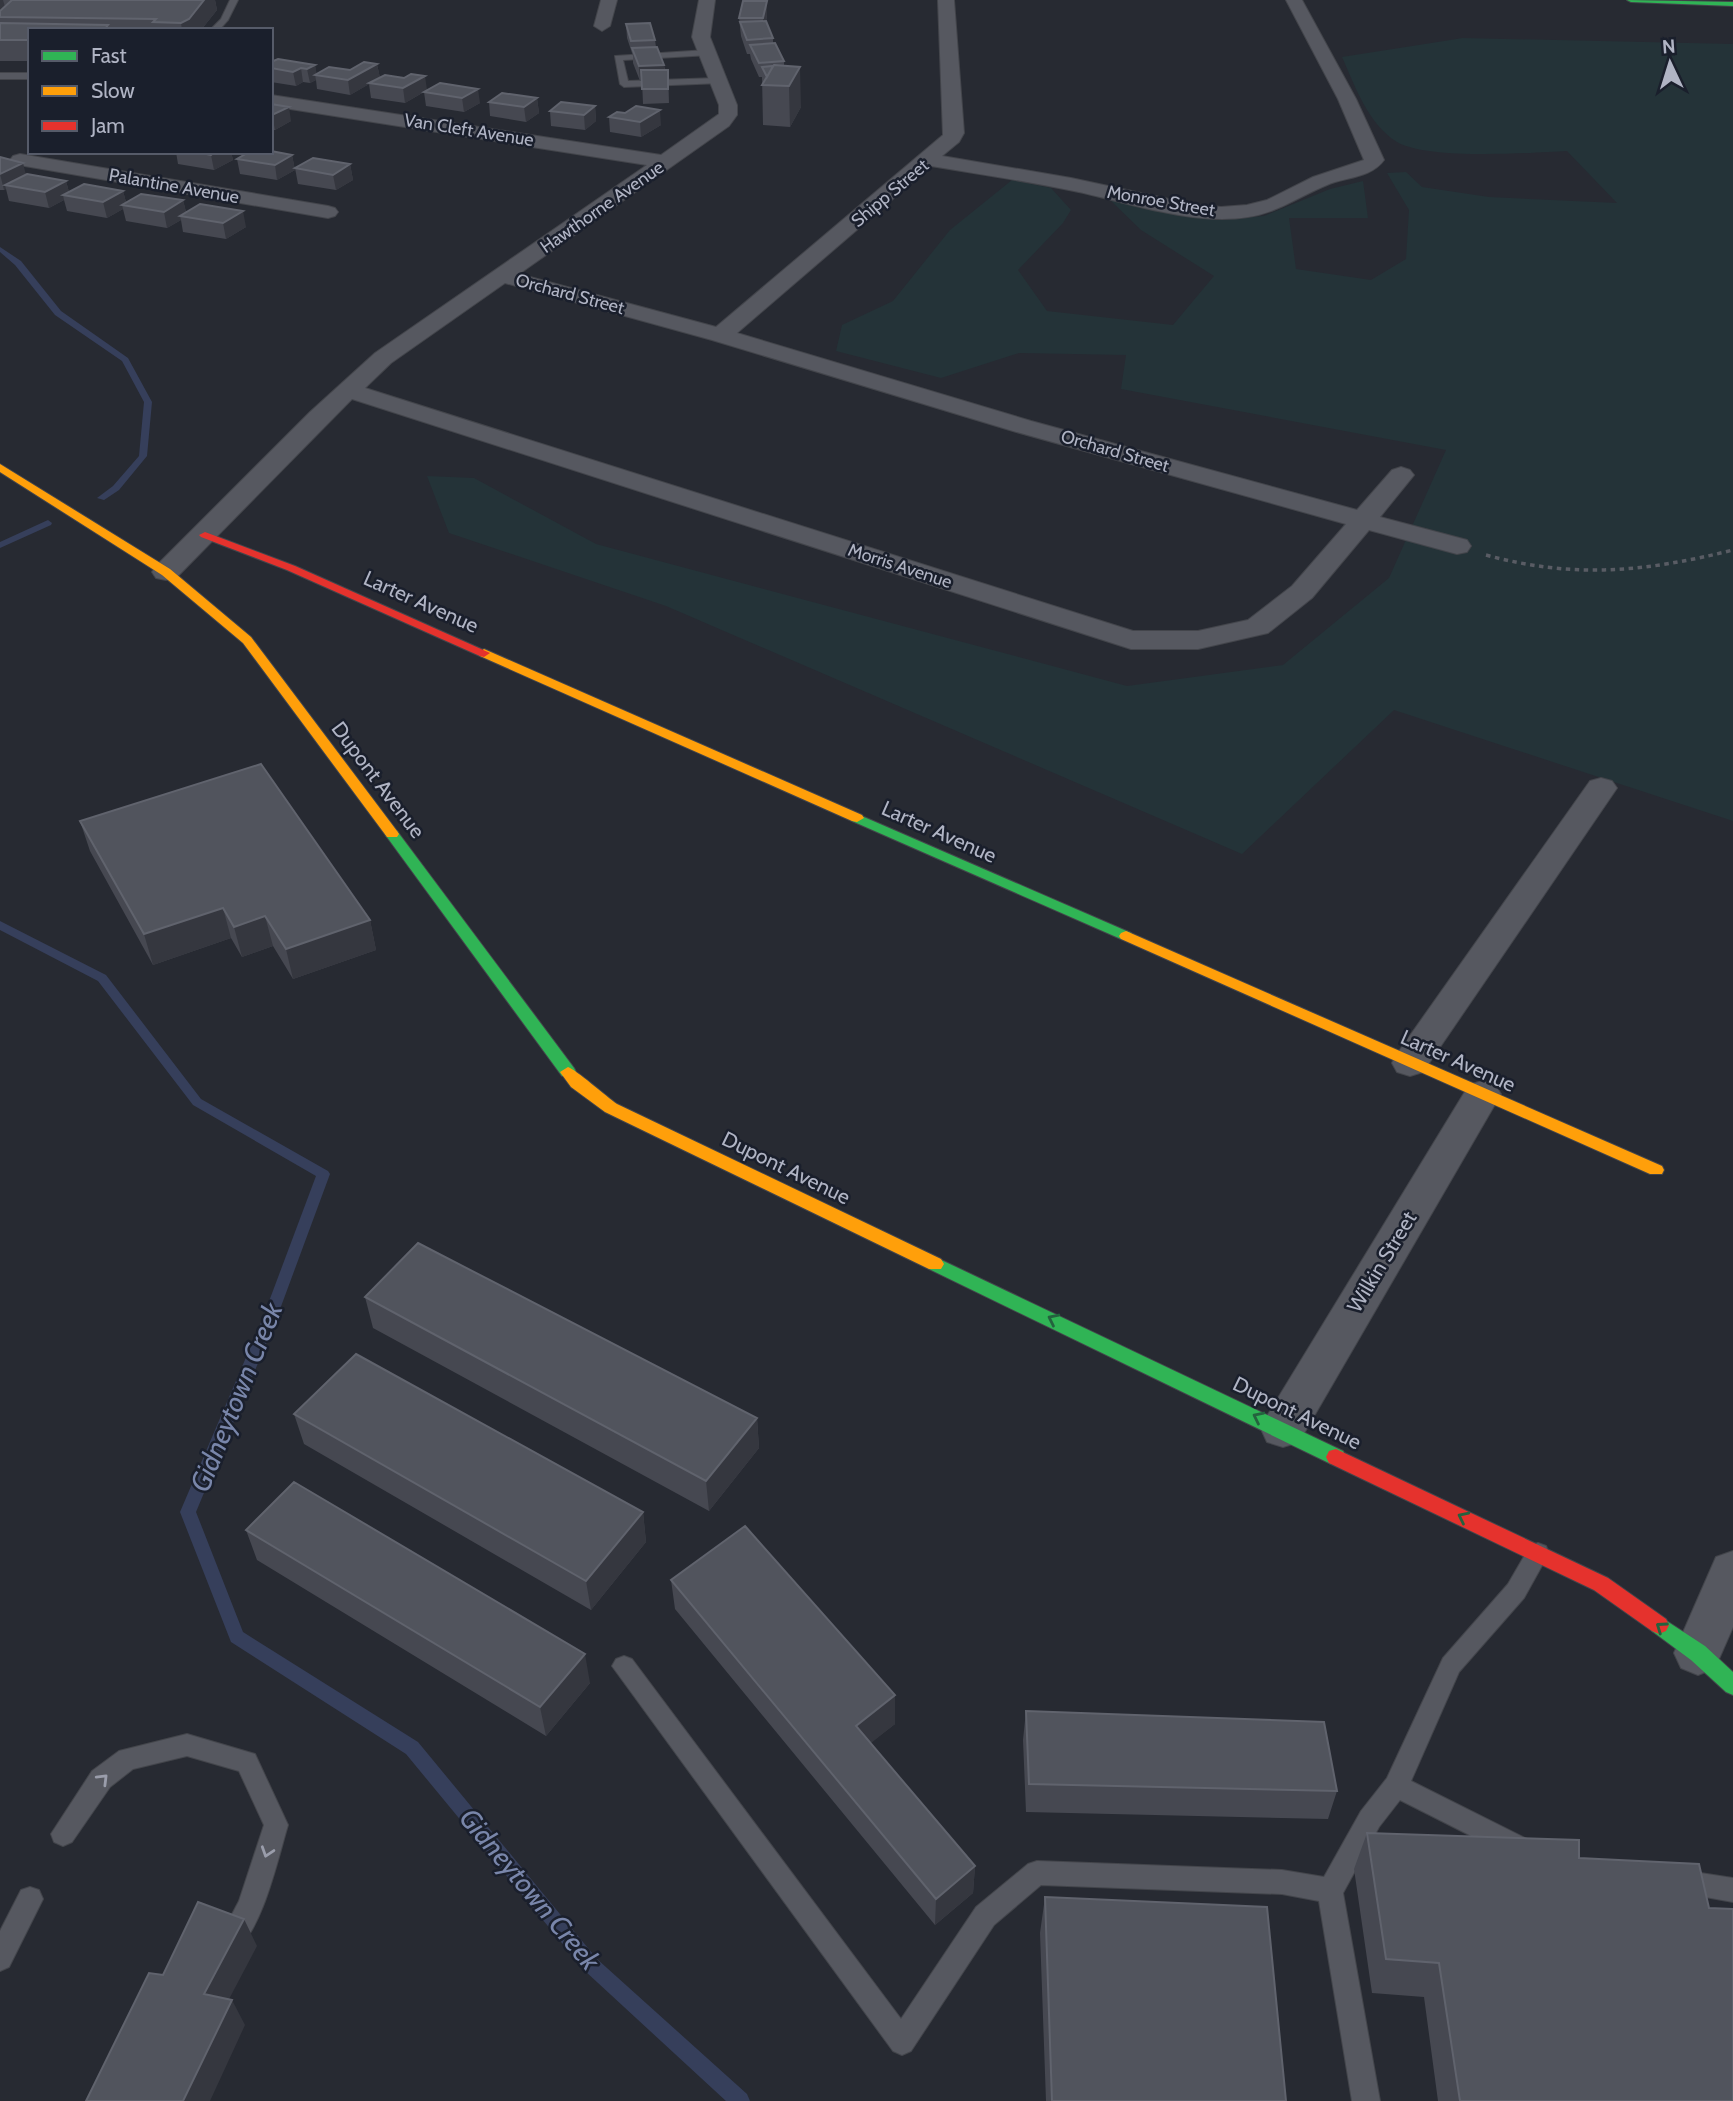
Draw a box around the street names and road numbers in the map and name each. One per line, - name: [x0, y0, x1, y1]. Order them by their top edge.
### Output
- street label: Van Cleft Avenue: [403, 109, 535, 151]
- street label: Shipp Street: [847, 154, 933, 232]
- street label: Hawthorne Avenue: [536, 156, 668, 258]
- street label: Palantine Avenue: [107, 164, 241, 208]
- street label: Monroe Street: [1105, 181, 1217, 221]
- street label: Orchard Street: [513, 269, 627, 319]
- street label: Orchard Street: [1058, 425, 1172, 477]
- street label: Morris Avenue: [845, 539, 955, 593]
- street label: Larter Avenue: [360, 565, 483, 638]
- street label: Dupont Avenue: [326, 717, 430, 843]
- street label: Larter Avenue: [878, 795, 1001, 868]
- street label: Larter Avenue: [1397, 1024, 1520, 1097]
- street label: Dupont Avenue: [718, 1126, 855, 1209]
- street label: Wilkin Street: [1342, 1207, 1422, 1317]
- street label: Dupont Avenue: [1229, 1371, 1366, 1454]

